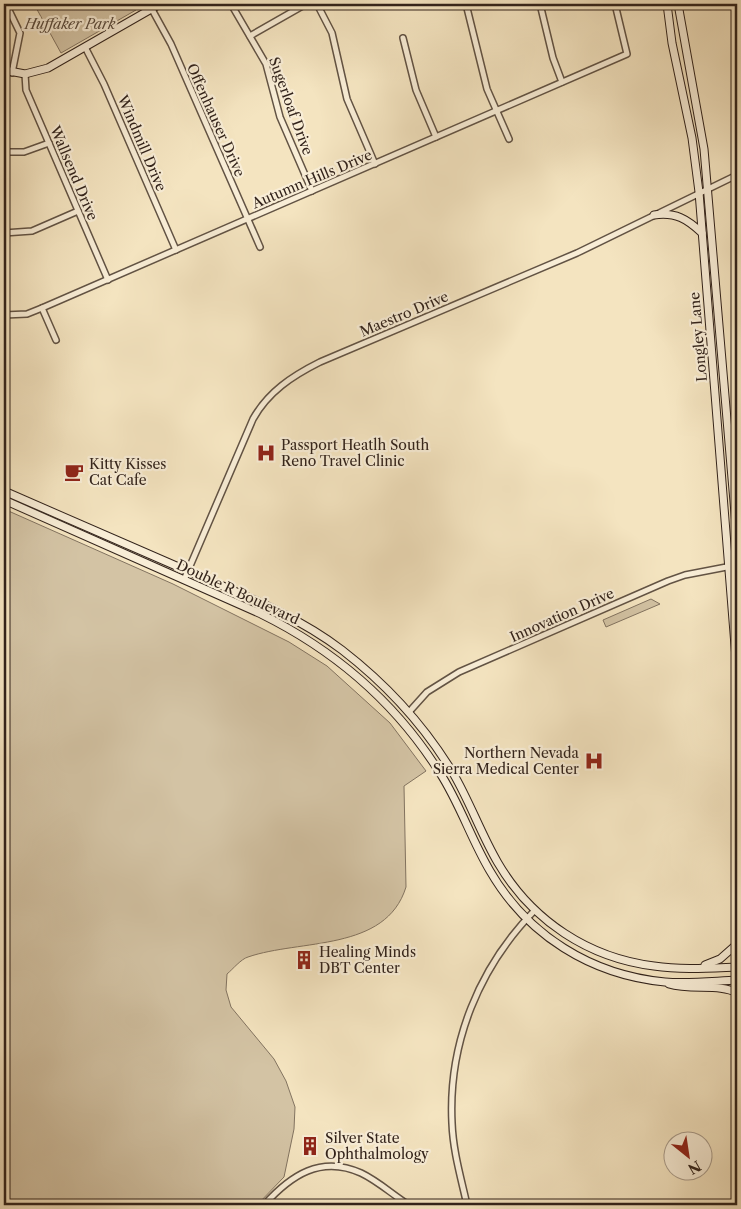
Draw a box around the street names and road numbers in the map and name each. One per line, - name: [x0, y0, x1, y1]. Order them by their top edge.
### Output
- street label: Sugerloaf Drive: [265, 54, 317, 158]
- street label: Offenhauser Drive: [183, 61, 249, 180]
- street label: Windmill Drive: [113, 91, 170, 194]
- street label: Wallsend Drive: [46, 122, 102, 223]
- street label: Autumn Hills Drive: [248, 146, 375, 213]
- street label: Maestro Drive: [357, 287, 451, 341]
- street label: Longley Lane: [685, 291, 711, 383]
- street label: Double R Boulevard: [174, 556, 303, 629]
- street label: Innovation Drive: [507, 584, 617, 646]

